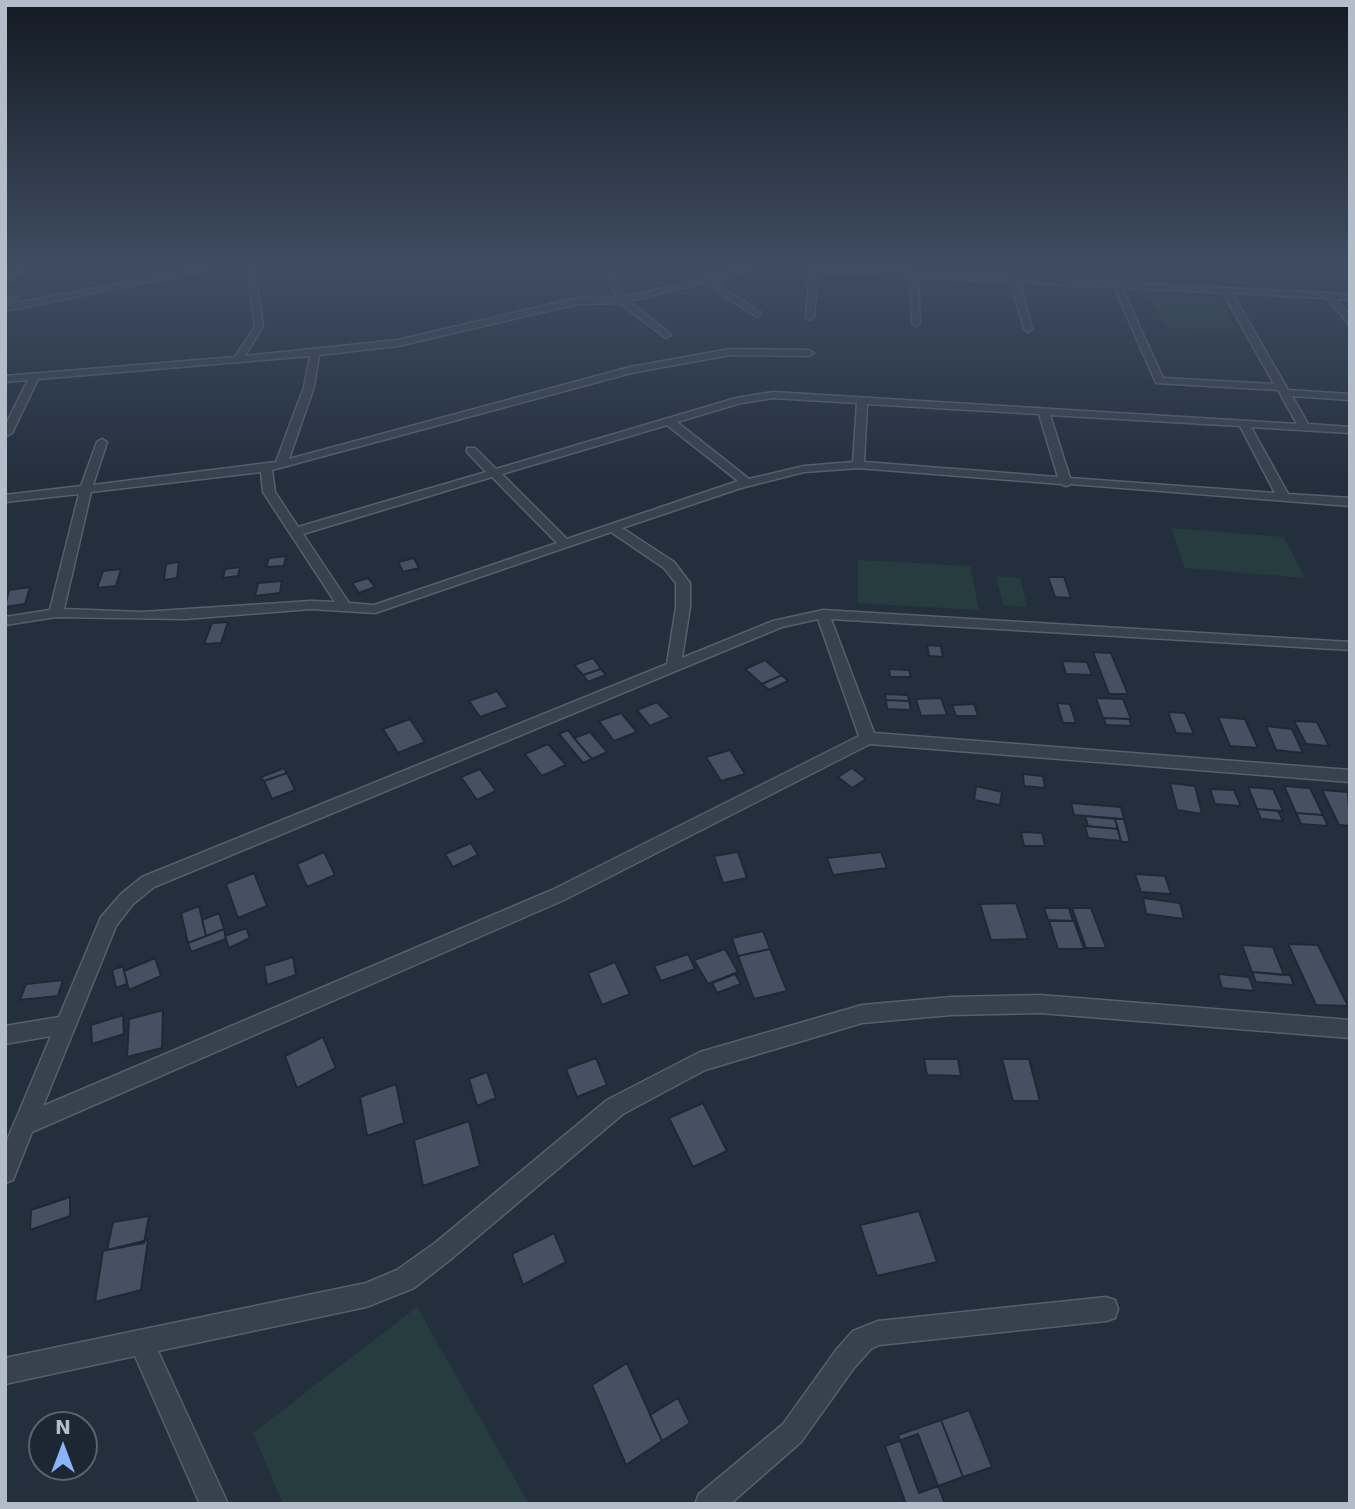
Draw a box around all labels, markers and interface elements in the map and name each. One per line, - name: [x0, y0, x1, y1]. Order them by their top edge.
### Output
- north arrow: [28, 1411, 98, 1481]
- text: N: [55, 1416, 71, 1438]

